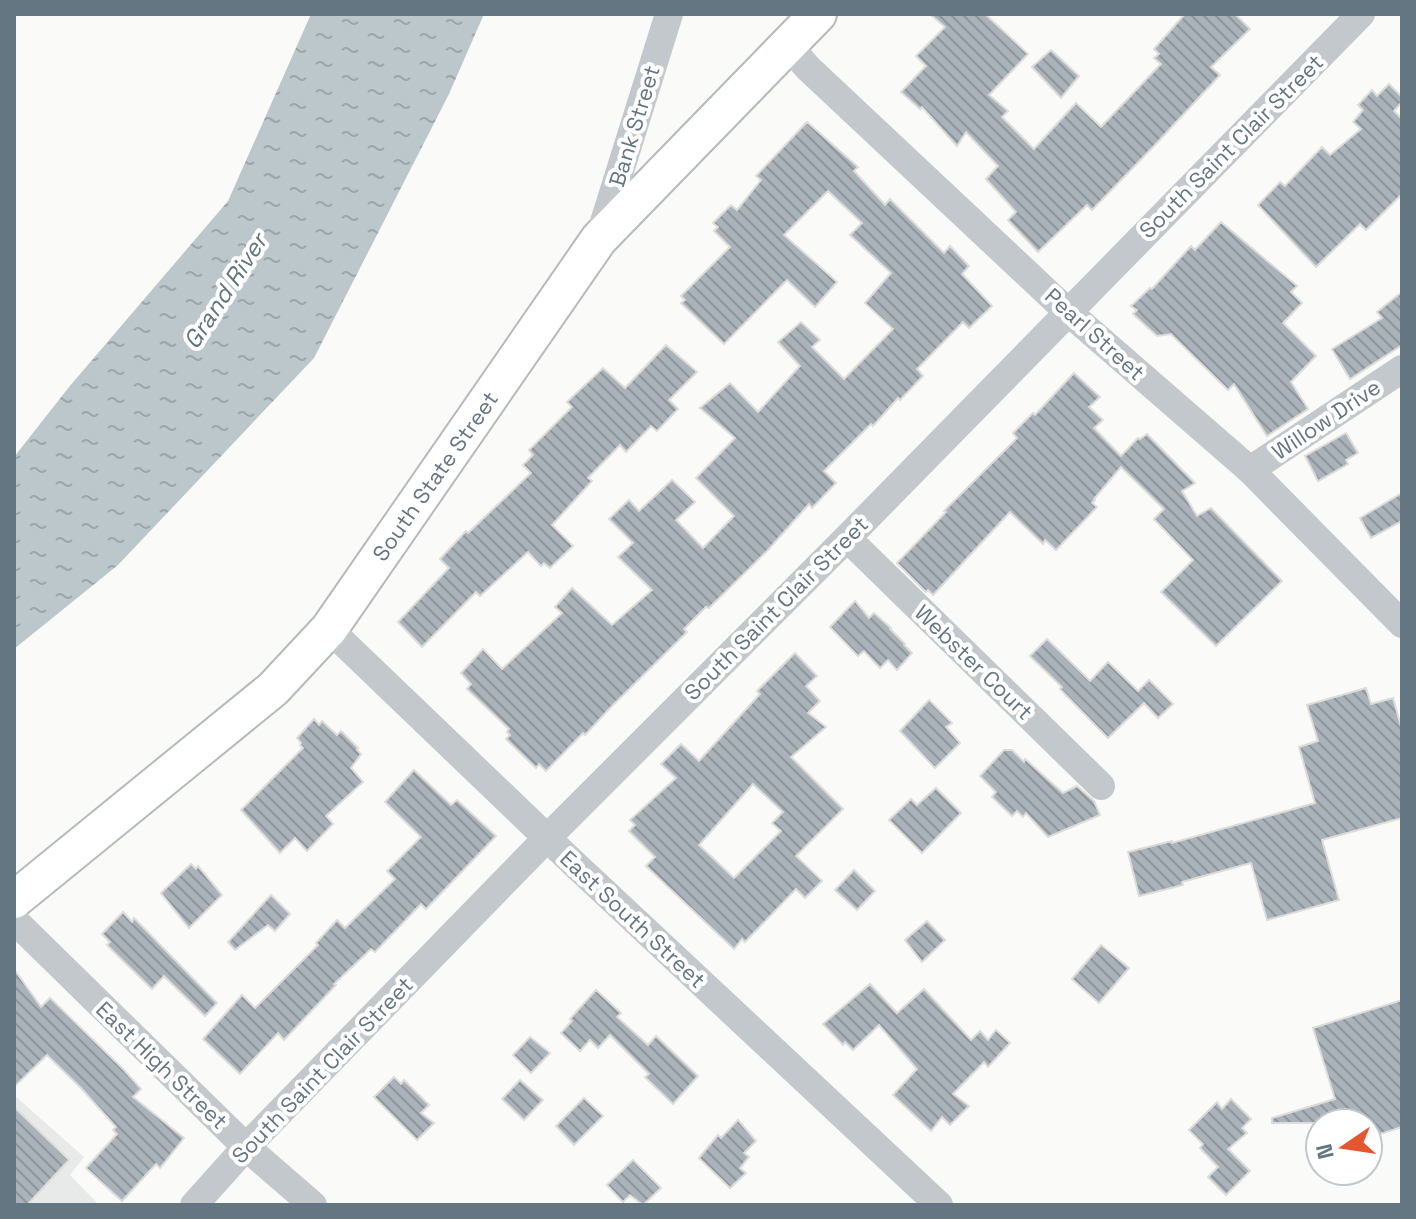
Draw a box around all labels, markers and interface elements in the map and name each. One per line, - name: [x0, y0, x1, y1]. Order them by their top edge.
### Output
- street label: South Saint Clair Street: [1133, 48, 1329, 244]
- street label: Bank Street: [602, 62, 666, 190]
- water label: Grand River: [176, 225, 275, 355]
- street label: Pearl Street: [1039, 282, 1151, 386]
- street label: Willow Drive: [1266, 373, 1386, 465]
- street label: South State Street: [366, 386, 504, 566]
- street label: South Saint Clair Street: [678, 510, 874, 706]
- street label: Webster Court: [909, 599, 1039, 725]
- street label: East South Street: [554, 844, 712, 994]
- street label: South Saint Clair Street: [225, 971, 419, 1169]
- street label: East High Street: [90, 995, 234, 1135]
- north arrow: [1304, 1107, 1384, 1187]
- text: N: [1309, 1141, 1340, 1162]

